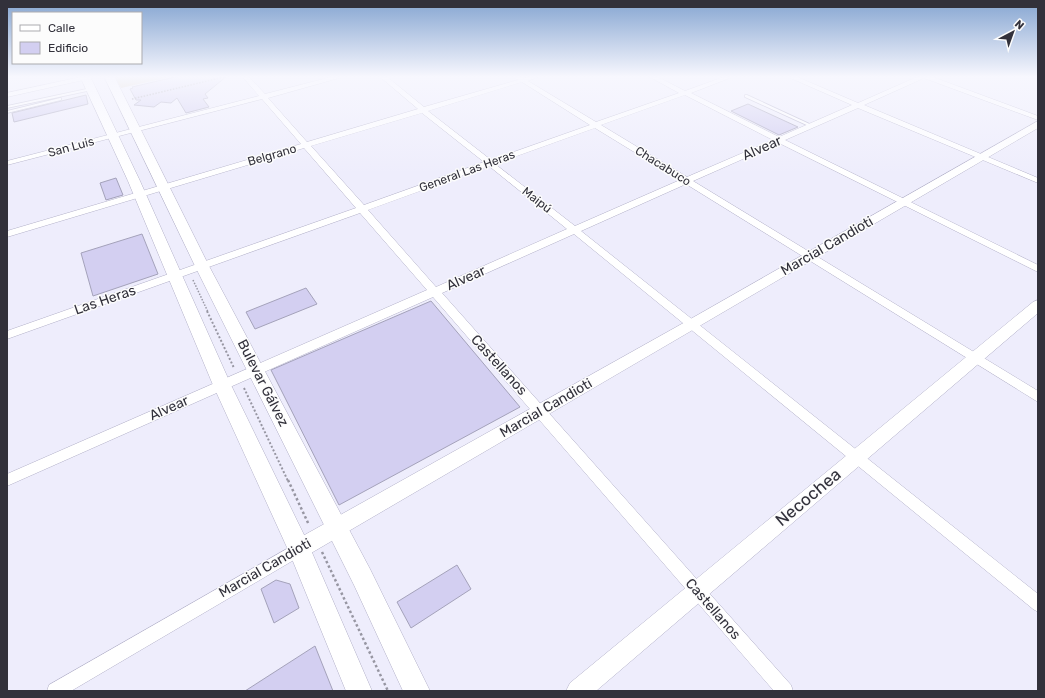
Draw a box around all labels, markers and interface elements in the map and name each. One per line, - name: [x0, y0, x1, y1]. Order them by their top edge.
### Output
- legend: [12, 12, 142, 64]
- north arrow: [993, 12, 1033, 52]
- text: N: [1012, 17, 1027, 32]
- text: Calle: [48, 21, 75, 35]
- text: Edificio: [48, 41, 88, 55]
- street label: Alvear: [740, 132, 785, 164]
- street label: San Luis: [46, 134, 96, 160]
- street label: Belgrano: [246, 141, 298, 169]
- street label: Chacabuco: [633, 143, 694, 189]
- street label: General Las Heras: [417, 147, 517, 195]
- street label: Maipú: [520, 184, 554, 216]
- street label: Marcial Candioti: [778, 213, 876, 279]
- street label: Alvear: [444, 262, 489, 294]
- street label: Las Heras: [72, 282, 138, 318]
- street label: Castellanos: [467, 331, 531, 399]
- street label: Bulevar Gálvez: [234, 337, 292, 429]
- street label: Marcial Candioti: [497, 375, 595, 441]
- street label: Alvear: [147, 392, 192, 424]
- street label: Necochea: [771, 464, 845, 530]
- street label: Marcial Candioti: [216, 535, 314, 601]
- street label: Castellanos: [682, 575, 744, 643]

